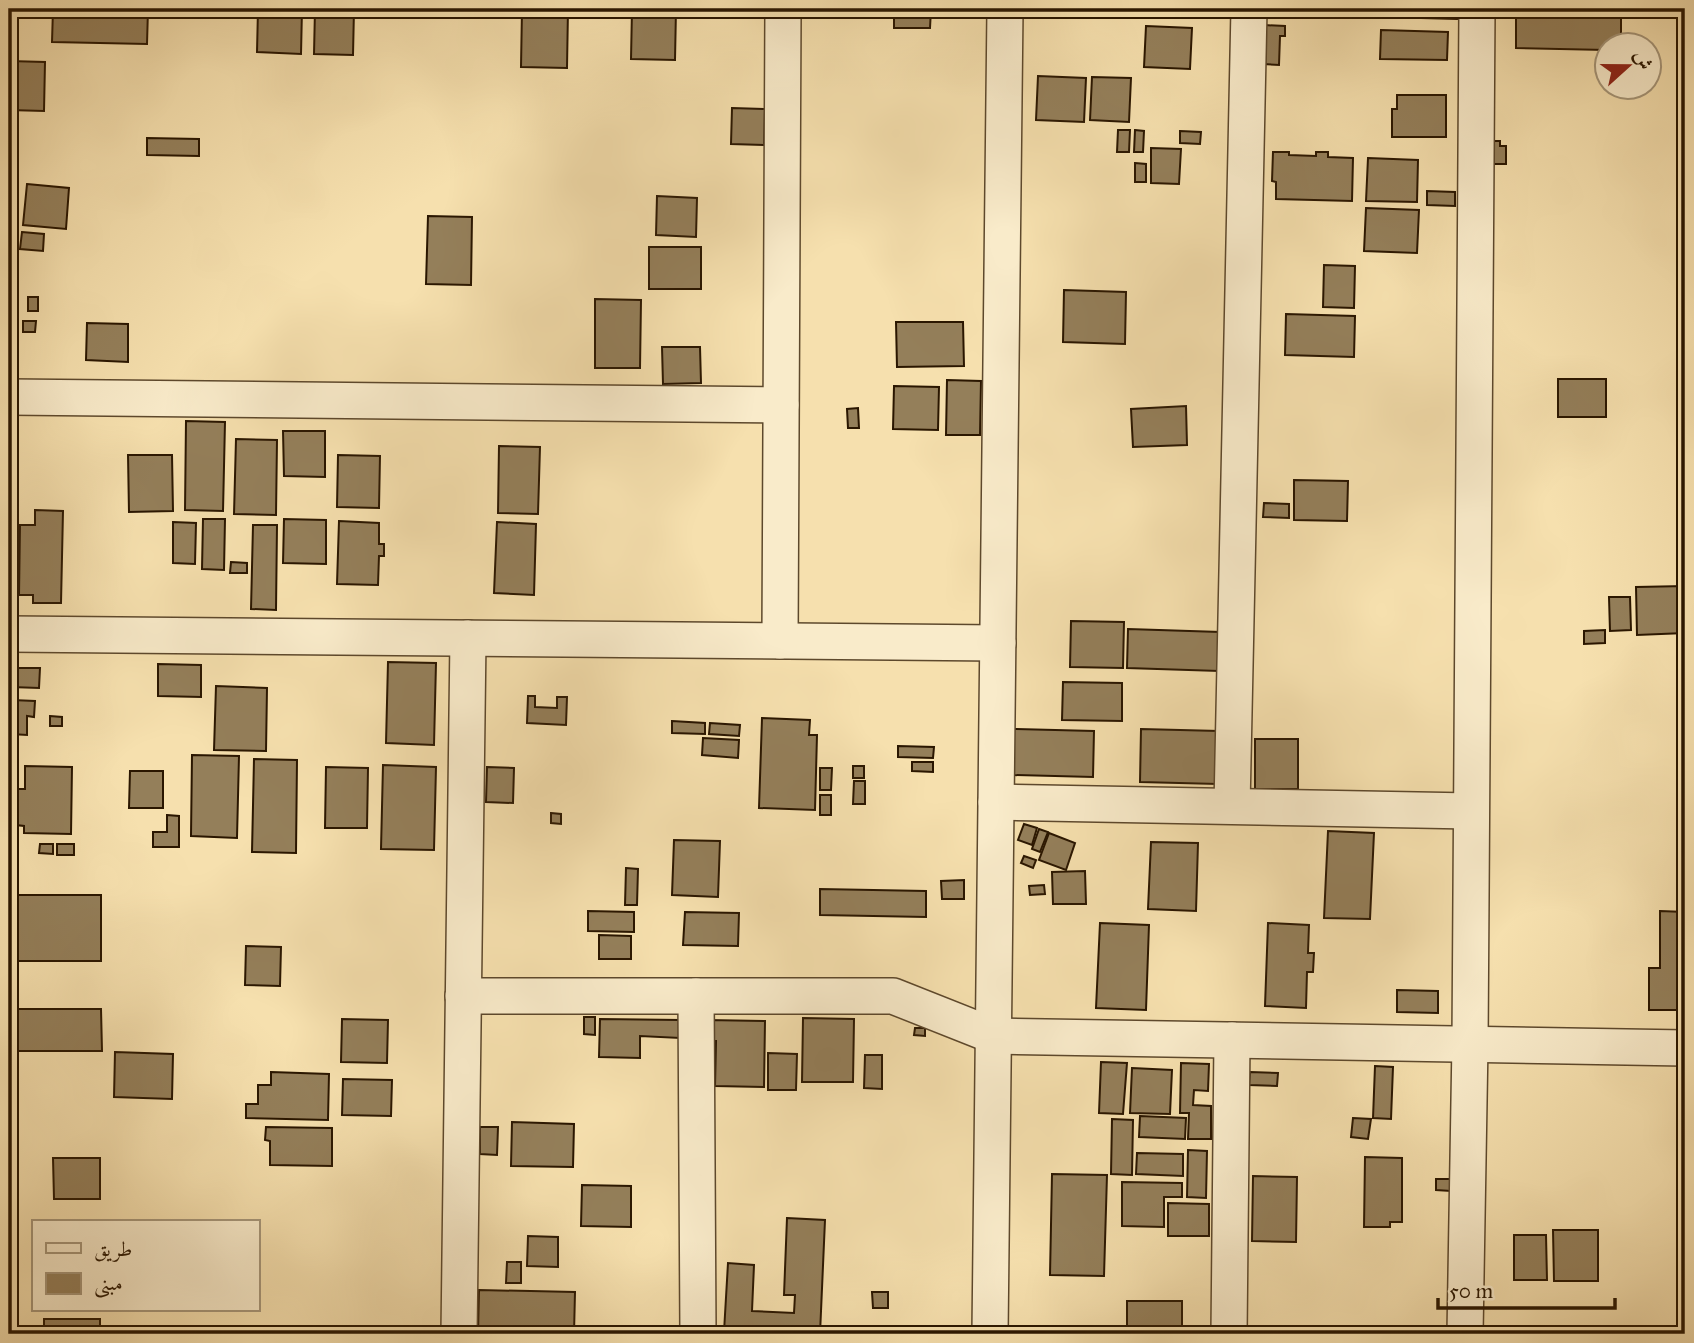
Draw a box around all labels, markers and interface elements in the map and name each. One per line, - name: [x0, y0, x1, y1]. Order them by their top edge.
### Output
- north arrow: [1592, 32, 1662, 102]
- text: ش: [1629, 47, 1658, 73]
- legend: [32, 1220, 259, 1312]
- text: طريق: [94, 1236, 132, 1262]
- scale bar: [1438, 1266, 1615, 1310]
- text: مبنى: [94, 1270, 123, 1298]
- text: 50 m: [1449, 1278, 1494, 1304]

